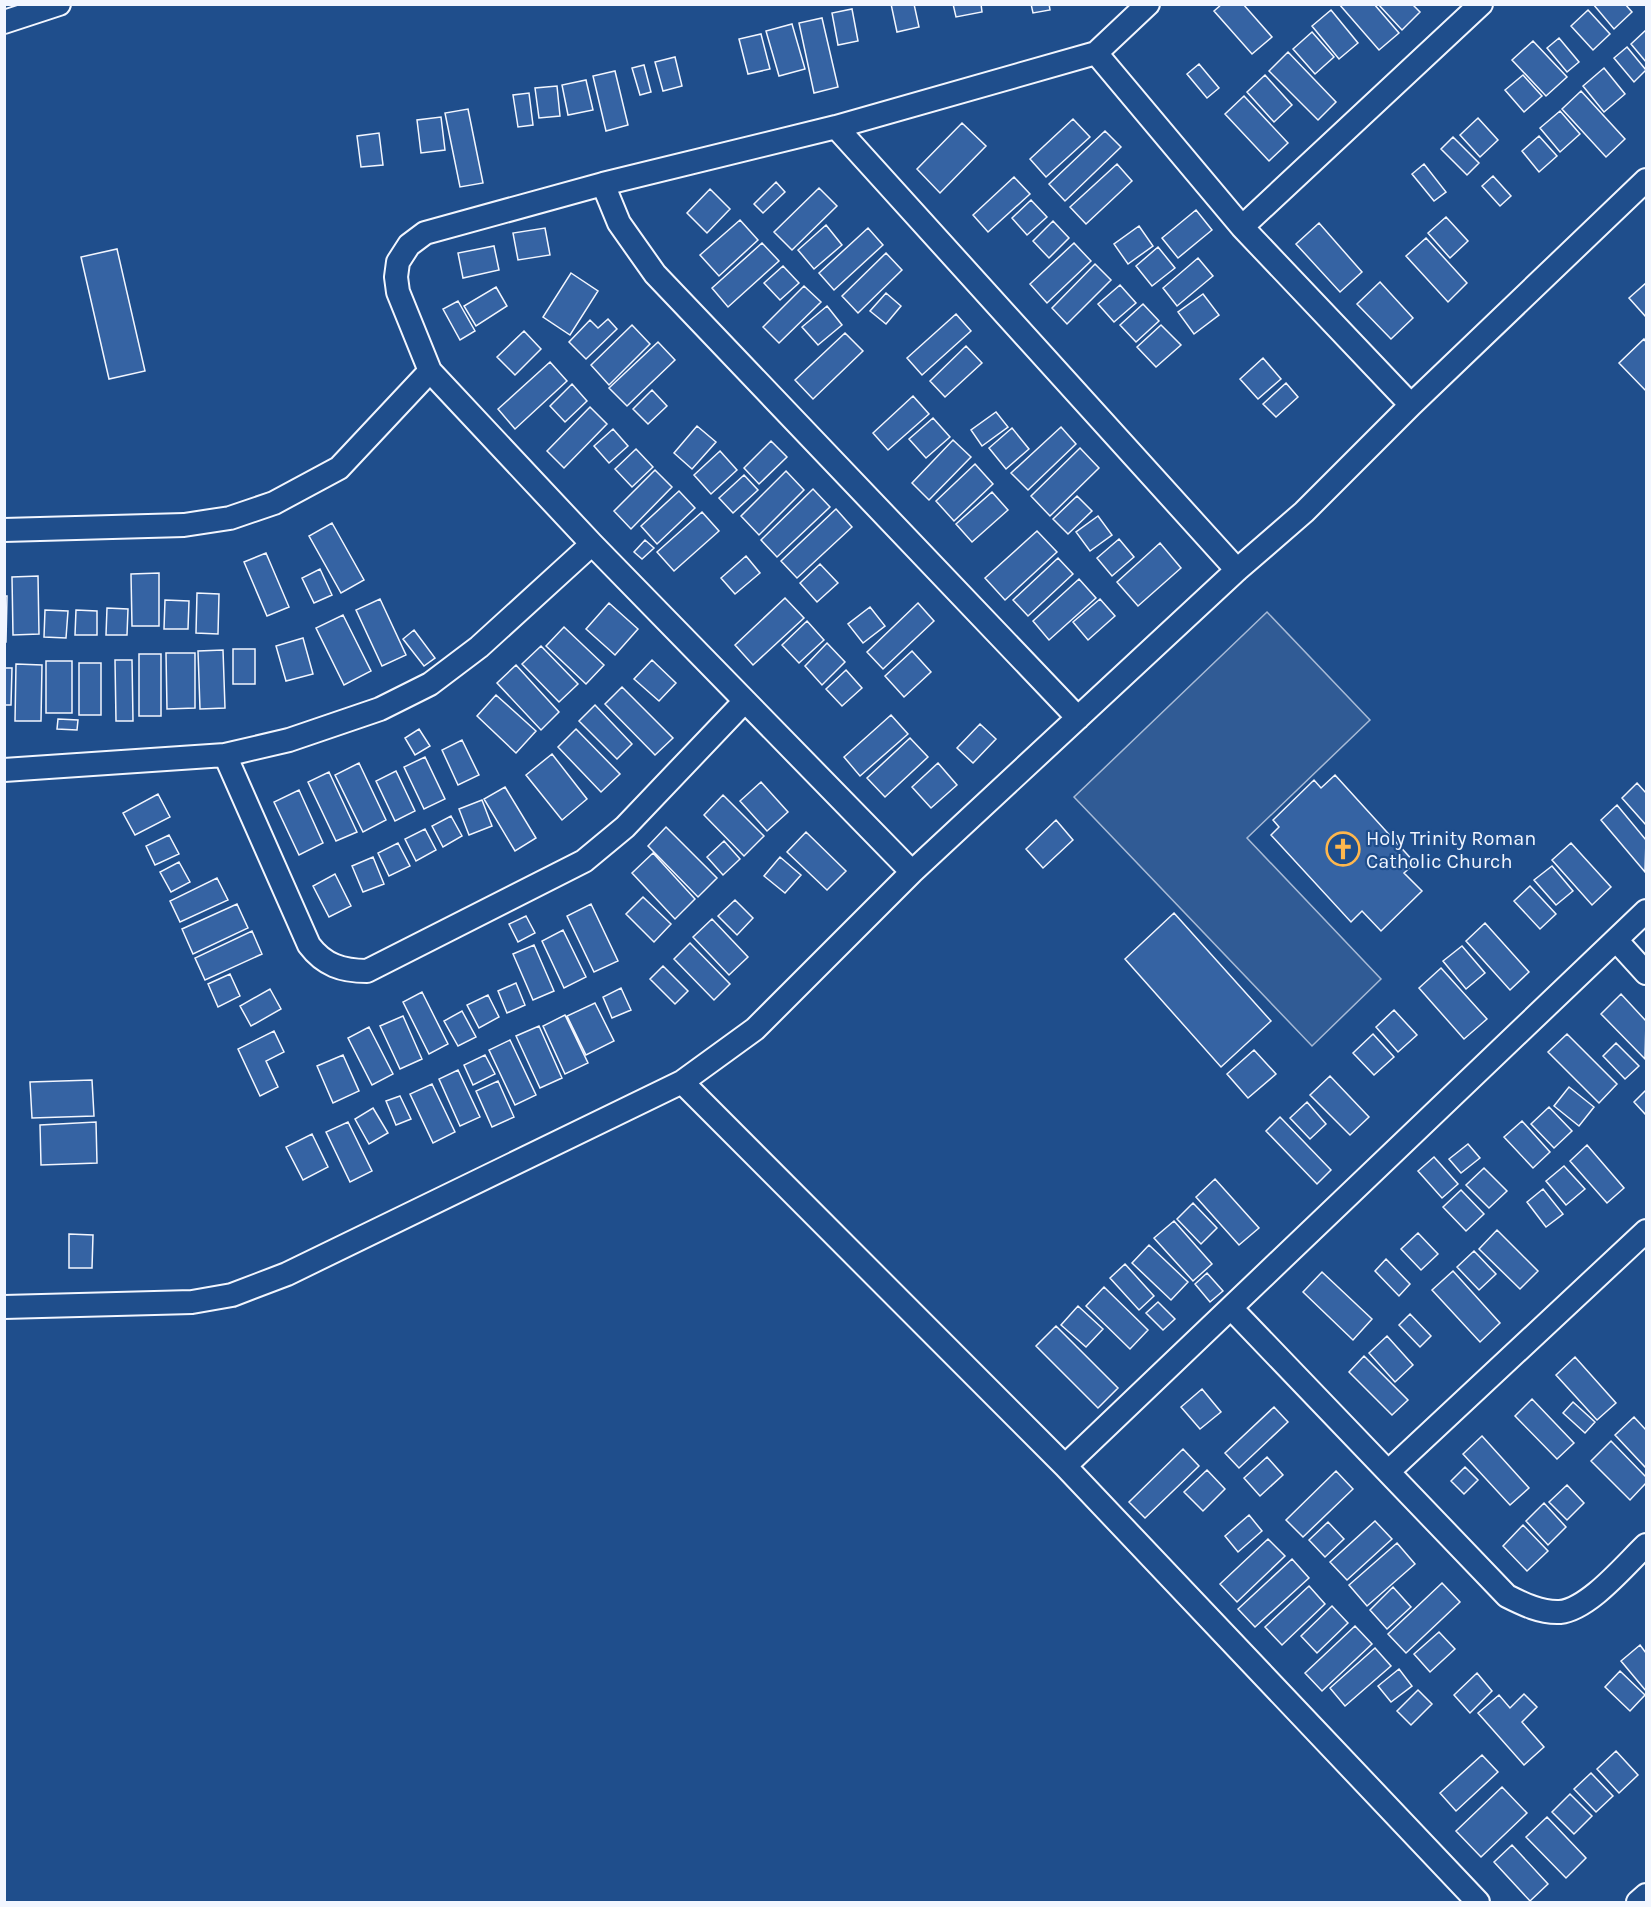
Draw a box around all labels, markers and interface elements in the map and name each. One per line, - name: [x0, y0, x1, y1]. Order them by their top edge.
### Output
- place label: Holy Trinity Roman Catholic Church: [1366, 827, 1536, 873]
- church icon: Holy Trinity Roman Catholic Church: [1325, 831, 1361, 867]

